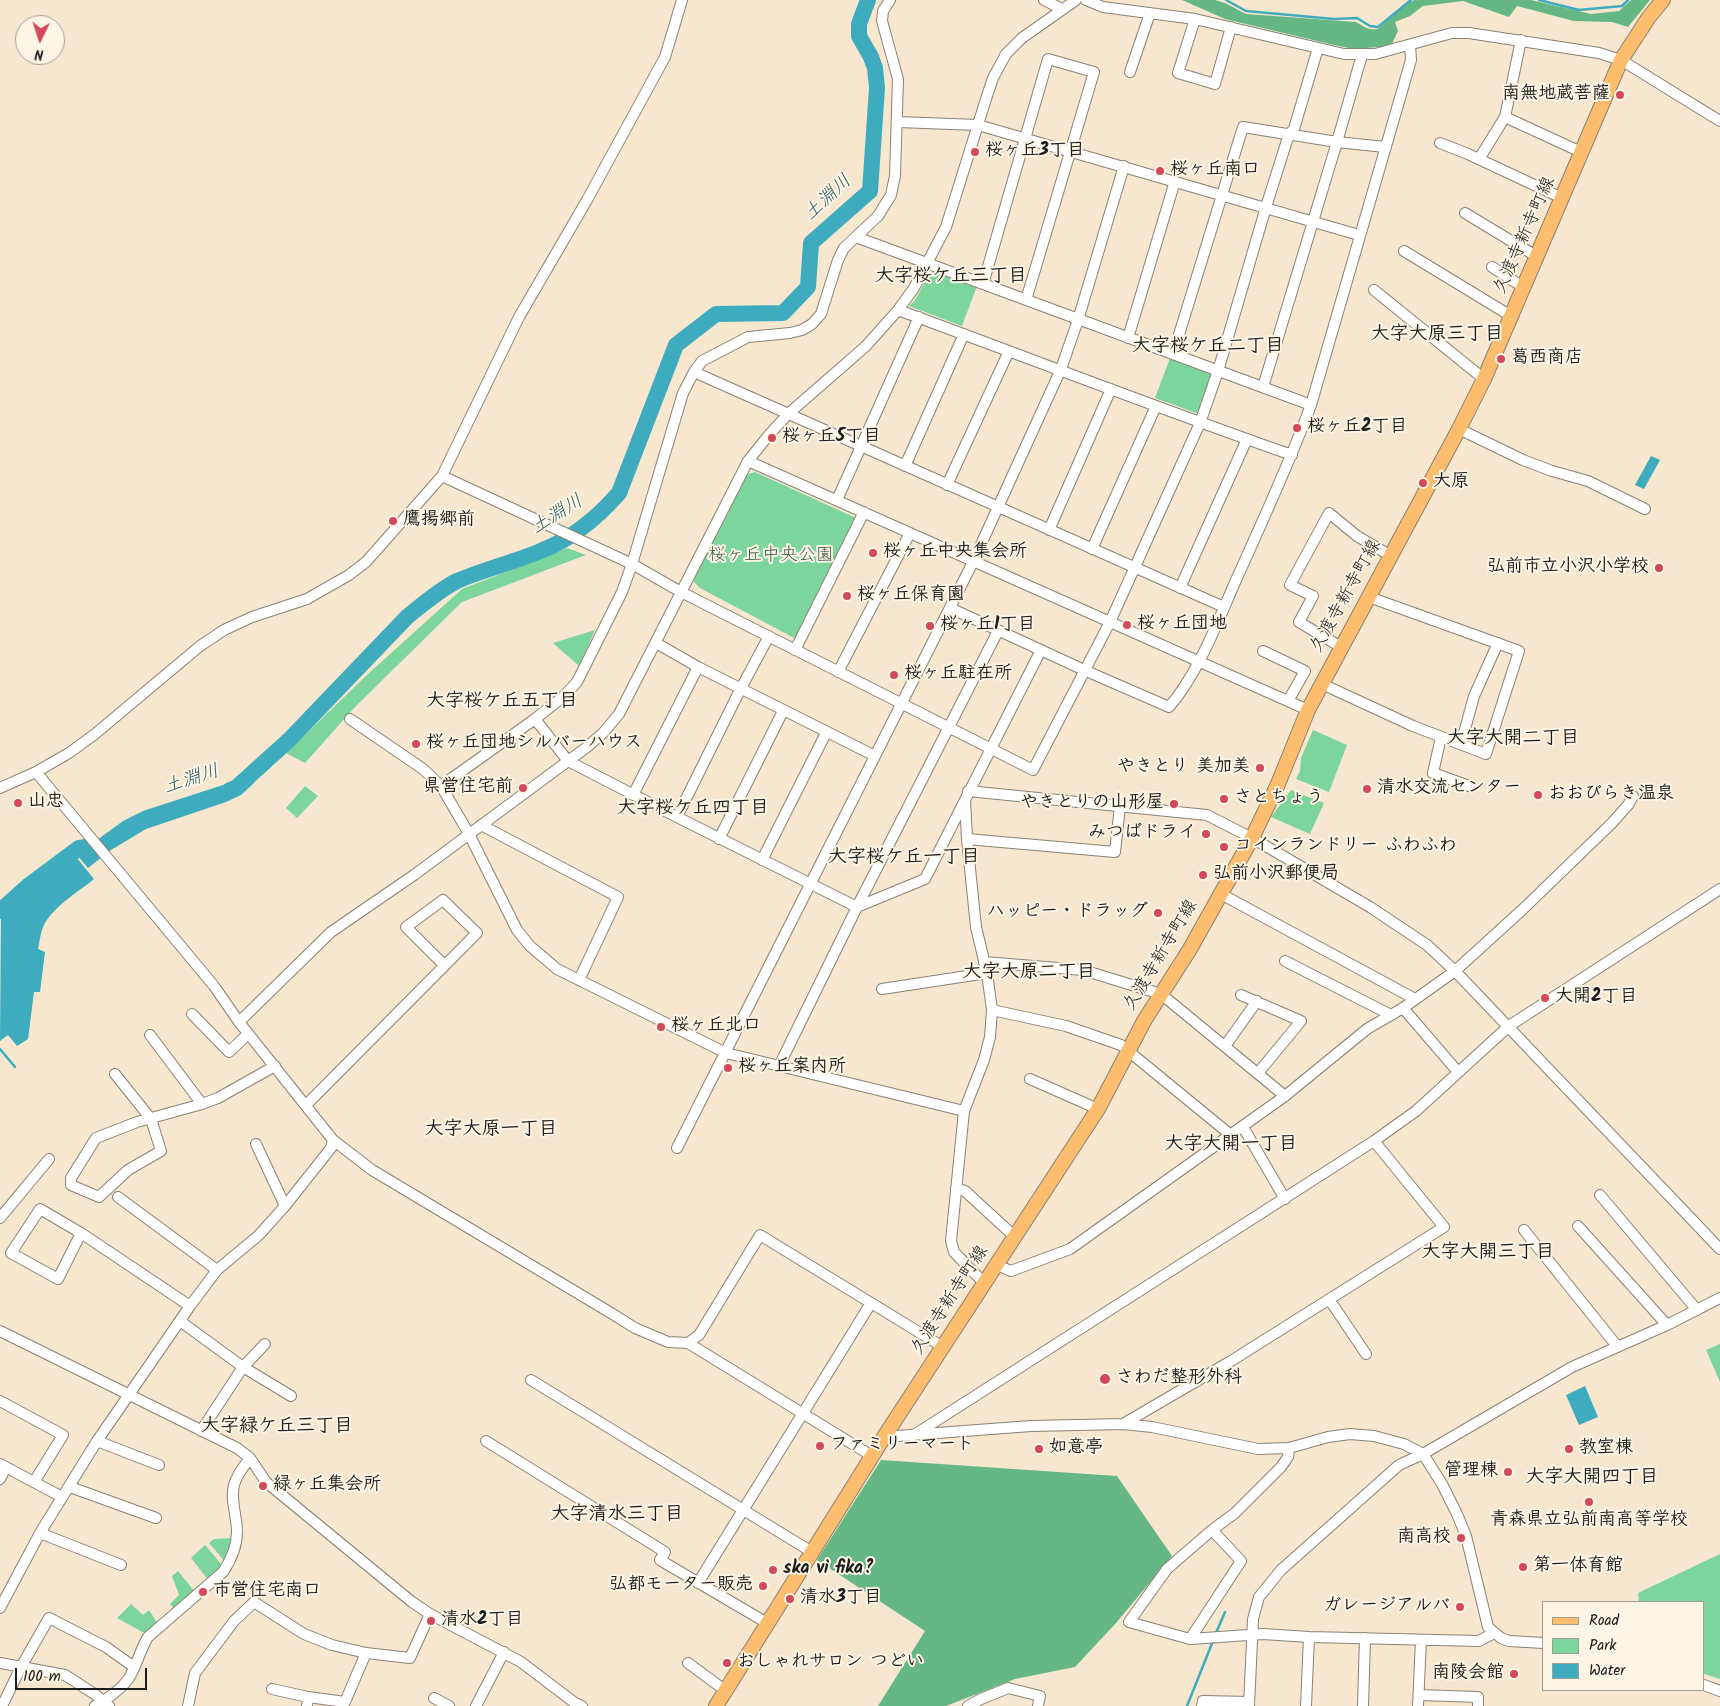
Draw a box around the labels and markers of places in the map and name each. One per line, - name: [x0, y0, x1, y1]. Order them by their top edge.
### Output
- place label: 南無地蔵菩薩: [1502, 84, 1610, 106]
- marker: 南無地蔵菩薩: [1614, 89, 1626, 101]
- place label: 桜ヶ丘3丁目: [985, 141, 1085, 163]
- marker: 桜ヶ丘3丁目: [969, 146, 981, 158]
- place label: 桜ヶ丘南口: [1170, 160, 1260, 182]
- marker: 桜ヶ丘南口: [1154, 165, 1166, 177]
- place label: 葛西商店: [1511, 348, 1583, 370]
- marker: 葛西商店: [1495, 353, 1507, 365]
- place label: 桜ヶ丘2丁目: [1307, 417, 1407, 439]
- marker: 桜ヶ丘2丁目: [1291, 422, 1303, 434]
- place label: 桜ヶ丘5丁目: [782, 427, 881, 449]
- marker: 桜ヶ丘5丁目: [766, 432, 778, 444]
- place label: 大原: [1433, 472, 1469, 494]
- marker: 大原: [1417, 477, 1429, 489]
- place label: 鷹揚郷前: [403, 510, 475, 532]
- marker: 鷹揚郷前: [387, 515, 399, 527]
- place label: 桜ヶ丘中央集会所: [883, 542, 1027, 564]
- marker: 桜ヶ丘中央集会所: [867, 547, 879, 559]
- place label: 弘前市立小沢小学校: [1487, 557, 1649, 579]
- marker: 弘前市立小沢小学校: [1653, 562, 1665, 574]
- place label: 桜ヶ丘保育園: [857, 585, 965, 607]
- marker: 桜ヶ丘保育園: [841, 590, 853, 602]
- place label: 桜ヶ丘団地: [1137, 614, 1227, 636]
- place label: 桜ヶ丘1丁目: [940, 615, 1035, 637]
- marker: 桜ヶ丘団地: [1121, 619, 1133, 631]
- marker: 桜ヶ丘1丁目: [924, 620, 936, 632]
- place label: 桜ヶ丘駐在所: [904, 664, 1012, 686]
- marker: 桜ヶ丘駐在所: [888, 669, 900, 681]
- place label: 桜ヶ丘団地シルバーハウス: [426, 733, 642, 755]
- marker: 桜ヶ丘団地シルバーハウス: [410, 738, 422, 750]
- place label: やきとり 美加美: [1117, 757, 1250, 779]
- marker: やきとり 美加美: [1254, 762, 1266, 774]
- place label: 県営住宅前: [423, 777, 513, 799]
- place label: 清水交流センター: [1377, 778, 1521, 800]
- marker: 県営住宅前: [517, 782, 529, 794]
- marker: 清水交流センター: [1361, 783, 1373, 795]
- place label: おおびらき温泉: [1548, 784, 1674, 806]
- place label: さとちょう: [1234, 788, 1324, 810]
- marker: おおびらき温泉: [1532, 789, 1544, 801]
- place label: 山忠: [28, 792, 64, 814]
- place label: やきとりの山形屋: [1020, 793, 1164, 815]
- marker: さとちょう: [1218, 793, 1230, 805]
- marker: 山忠: [12, 797, 24, 809]
- marker: やきとりの山形屋: [1168, 798, 1180, 810]
- place label: みつばドライ: [1088, 823, 1196, 845]
- marker: みつばドライ: [1200, 828, 1212, 840]
- place label: コインランドリー ふわふわ: [1234, 836, 1457, 858]
- marker: コインランドリー ふわふわ: [1218, 841, 1230, 853]
- place label: 弘前小沢郵便局: [1213, 864, 1339, 886]
- marker: 弘前小沢郵便局: [1197, 869, 1209, 881]
- place label: ハッピー・ドラッグ: [987, 902, 1148, 924]
- marker: ハッピー・ドラッグ: [1152, 907, 1164, 919]
- place label: 大開2丁目: [1555, 987, 1637, 1009]
- marker: 大開2丁目: [1539, 992, 1551, 1004]
- place label: 桜ヶ丘北口: [671, 1016, 761, 1038]
- marker: 桜ヶ丘北口: [655, 1021, 667, 1033]
- place label: 桜ヶ丘案内所: [738, 1057, 846, 1079]
- marker: 桜ヶ丘案内所: [722, 1062, 734, 1074]
- place label: さわだ整形外科: [1116, 1368, 1242, 1390]
- marker: さわだ整形外科: [1098, 1372, 1112, 1386]
- place label: ファミリーマート: [830, 1435, 974, 1457]
- place label: 如意亭: [1049, 1438, 1103, 1460]
- place label: 教室棟: [1579, 1438, 1633, 1460]
- marker: ファミリーマート: [814, 1440, 826, 1452]
- marker: 如意亭: [1033, 1443, 1045, 1455]
- marker: 教室棟: [1563, 1443, 1575, 1455]
- place label: 管理棟: [1444, 1461, 1498, 1483]
- marker: 管理棟: [1502, 1466, 1514, 1478]
- place label: 緑ヶ丘集会所: [273, 1475, 381, 1497]
- marker: 緑ヶ丘集会所: [257, 1480, 269, 1492]
- marker: 青森県立弘前南高等学校: [1583, 1496, 1595, 1508]
- place label: 青森県立弘前南高等学校: [1490, 1510, 1688, 1532]
- place label: 南高校: [1397, 1527, 1451, 1549]
- marker: 南高校: [1455, 1532, 1467, 1544]
- place label: 第一体育館: [1533, 1556, 1623, 1578]
- place label: ska vi fika?: [783, 1559, 874, 1581]
- marker: 第一体育館: [1517, 1561, 1529, 1573]
- marker: ska vi fika?: [767, 1564, 779, 1576]
- place label: 弘都モーター販売: [609, 1575, 753, 1597]
- marker: 弘都モーター販売: [757, 1580, 769, 1592]
- place label: 市営住宅南口: [213, 1581, 321, 1603]
- marker: 市営住宅南口: [197, 1586, 209, 1598]
- place label: 清水3丁目: [800, 1588, 882, 1610]
- marker: 清水3丁目: [784, 1593, 796, 1605]
- place label: ガレージアルバ: [1323, 1596, 1450, 1618]
- marker: ガレージアルバ: [1454, 1601, 1466, 1613]
- place label: 清水2丁目: [441, 1610, 523, 1632]
- marker: 清水2丁目: [425, 1615, 437, 1627]
- place label: おしゃれサロン つどい: [737, 1652, 924, 1674]
- marker: おしゃれサロン つどい: [721, 1657, 733, 1669]
- place label: 南陵会館: [1432, 1663, 1504, 1685]
- marker: 南陵会館: [1508, 1668, 1520, 1680]

